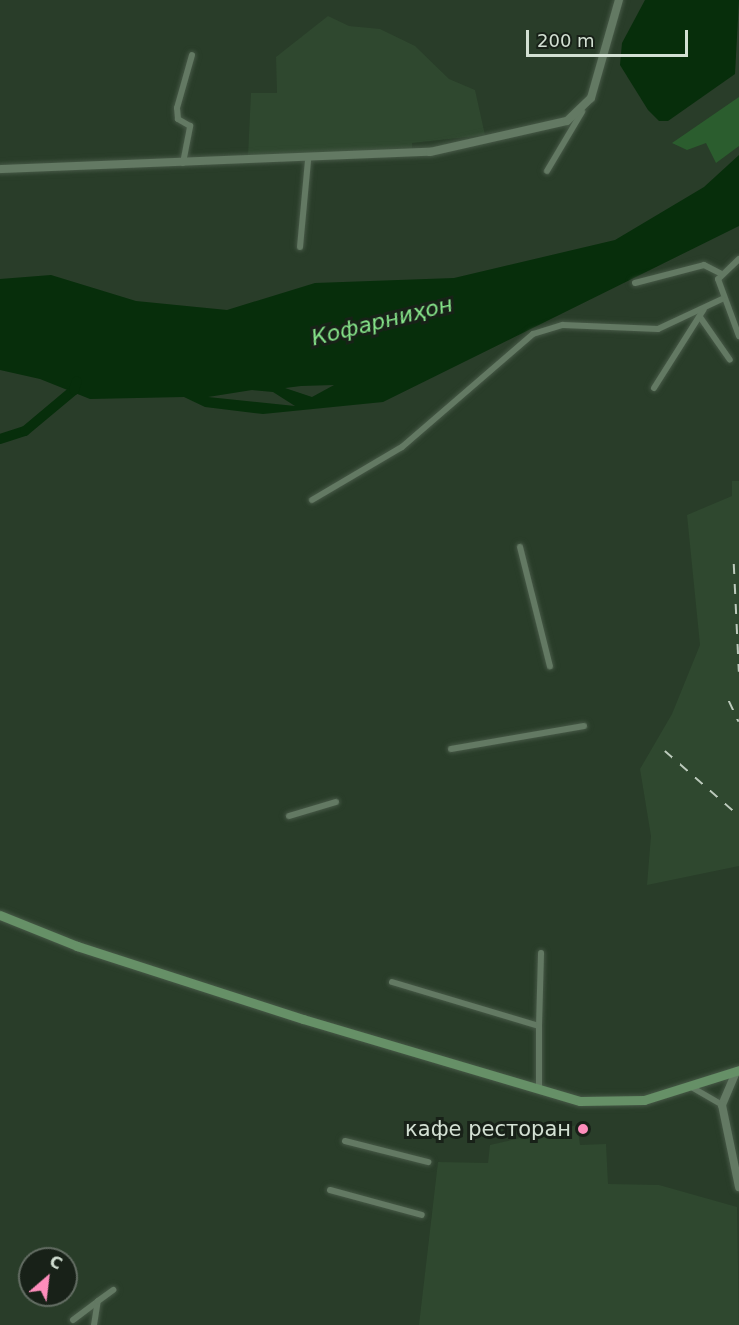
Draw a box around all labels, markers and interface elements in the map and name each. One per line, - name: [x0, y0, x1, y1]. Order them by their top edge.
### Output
- scale bar: [529, 18, 691, 56]
- text: 200 m: [537, 30, 595, 51]
- water label: Кофарниҳон: [309, 291, 455, 351]
- place label: кафе ресторан: [405, 1116, 571, 1142]
- marker: кафе ресторан: [576, 1122, 590, 1136]
- north arrow: [18, 1247, 78, 1307]
- text: С: [46, 1251, 65, 1274]

